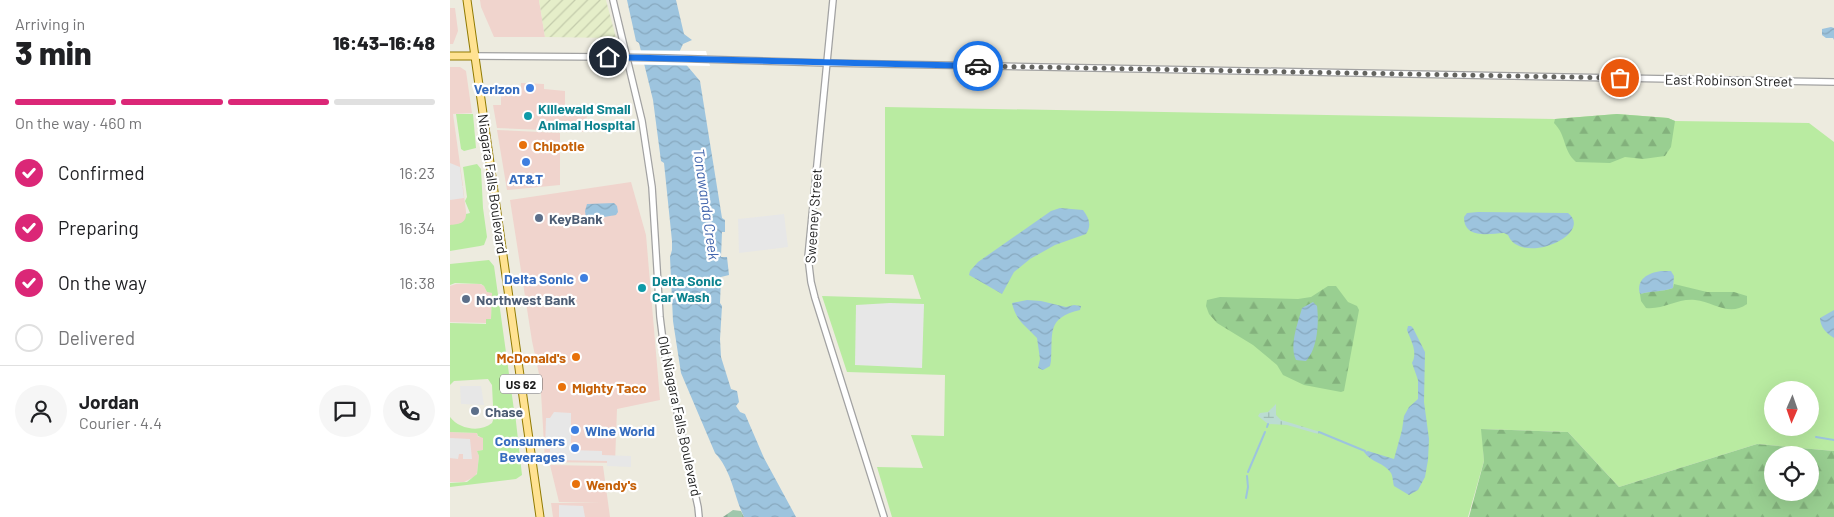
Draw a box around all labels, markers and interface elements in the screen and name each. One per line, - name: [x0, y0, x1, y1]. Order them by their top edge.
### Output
- text: Arriving in: [15, 14, 85, 33]
- text: 16:43–16:48: [333, 31, 435, 54]
- text: 3 min: [15, 33, 92, 71]
- pin: [587, 36, 629, 78]
- courier: [953, 41, 1003, 91]
- icon: home: [594, 43, 622, 71]
- icon: car: [964, 52, 992, 80]
- pin: [1599, 57, 1641, 99]
- icon: bag: [1606, 64, 1634, 92]
- street label: East Robinson Street: [1665, 70, 1793, 90]
- place label: Verizon: [474, 80, 520, 97]
- marker: Verizon: [524, 82, 536, 94]
- place label: Killewald Small Animal Hospital: [538, 100, 635, 133]
- marker: Killewald Small Animal Hospital: [522, 110, 534, 122]
- text: On the way · 460 m: [15, 113, 142, 132]
- street label: Niagara Falls Boulevard: [475, 113, 511, 255]
- place label: Chipotle: [533, 137, 585, 154]
- marker: Chipotle: [517, 139, 529, 151]
- water label: Tonawanda Creek: [690, 147, 724, 262]
- marker: AT&T: [520, 156, 532, 168]
- icon: check: [15, 159, 43, 187]
- text: Confirmed: [58, 161, 145, 184]
- text: 16:23: [399, 163, 435, 182]
- street label: Sweeney Street: [801, 168, 825, 264]
- place label: AT&T: [509, 170, 543, 187]
- place label: KeyBank: [549, 210, 603, 227]
- marker: KeyBank: [533, 212, 545, 224]
- icon: check: [15, 214, 43, 242]
- text: Preparing: [58, 216, 139, 239]
- text: 16:34: [399, 218, 435, 237]
- icon: check: [15, 269, 43, 297]
- place label: Delta Sonic: [504, 270, 574, 287]
- text: On the way: [58, 271, 147, 294]
- marker: Delta Sonic: [578, 272, 590, 284]
- place label: Delta Sonic Car Wash: [652, 272, 723, 305]
- text: 16:38: [399, 273, 435, 292]
- marker: Delta Sonic Car Wash: [636, 282, 648, 294]
- place label: Northwest Bank: [476, 291, 576, 308]
- marker: Northwest Bank: [460, 293, 472, 305]
- text: Delivered: [58, 326, 135, 349]
- street label: Old Niagara Falls Boulevard: [655, 334, 705, 498]
- place label: McDonald's: [497, 349, 566, 366]
- marker: McDonald's: [570, 351, 582, 363]
- road number: US 62: [500, 374, 542, 394]
- place label: Mighty Taco: [572, 379, 647, 396]
- marker: Mighty Taco: [556, 381, 568, 393]
- north arrow: [1764, 381, 1819, 436]
- map controls: [1764, 381, 1819, 501]
- button: person: [15, 385, 67, 437]
- button: chat: [319, 385, 371, 437]
- button: phone: [383, 385, 435, 437]
- text: Jordan: [79, 390, 139, 413]
- place label: Chase: [485, 403, 524, 420]
- marker: Chase: [469, 405, 481, 417]
- text: Courier · 4.4: [79, 413, 162, 432]
- place label: Wine World: [585, 422, 655, 439]
- marker: Wine World: [569, 424, 581, 436]
- place label: Consumers Beverages: [495, 432, 565, 465]
- marker: Consumers Beverages: [569, 442, 581, 454]
- button: locate: [1764, 446, 1819, 501]
- place label: Wendy's: [586, 476, 637, 493]
- marker: Wendy's: [570, 478, 582, 490]

